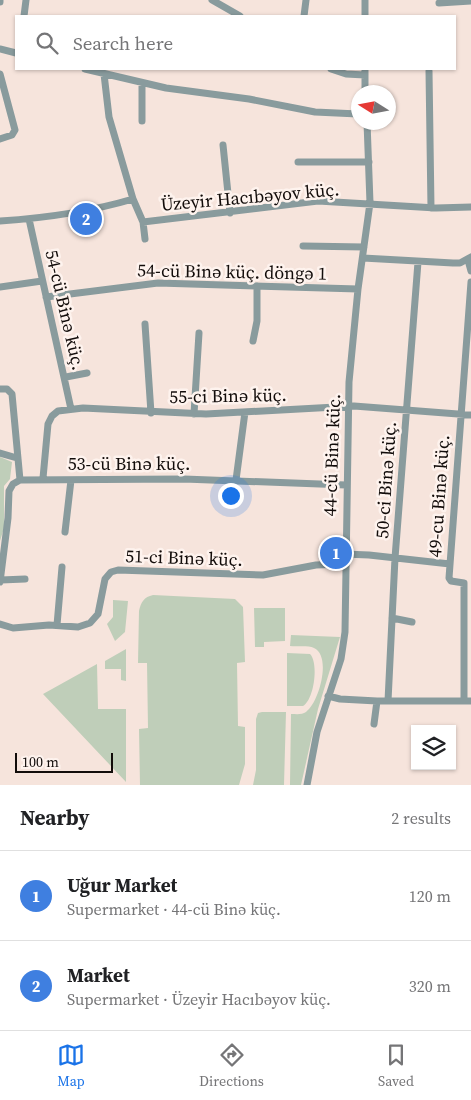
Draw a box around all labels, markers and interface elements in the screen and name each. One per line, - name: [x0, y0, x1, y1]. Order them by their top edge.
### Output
- search box: [15, 15, 456, 70]
- icon: search: [33, 29, 61, 57]
- text: Search here: [73, 30, 173, 56]
- north arrow: [351, 85, 396, 130]
- street label: Üzeyir Hacıbəyov küç.: [160, 176, 340, 217]
- pin: 2: [70, 200, 102, 238]
- street label: 54-cü Binə küç.: [40, 247, 91, 373]
- street label: 54-cü Binə küç. döngə 1: [137, 257, 327, 286]
- street label: 55-ci Binə küç.: [169, 382, 287, 409]
- street label: 44-cü Binə küç.: [317, 393, 346, 517]
- street label: 50-ci Binə küç.: [369, 420, 402, 540]
- street label: 49-cu Binə küç.: [422, 434, 455, 558]
- street label: 53-cü Binə küç.: [68, 451, 190, 476]
- your location: [218, 483, 244, 509]
- pin: 1: [320, 534, 352, 572]
- street label: 51-ci Binə küç.: [125, 543, 243, 572]
- map controls: [411, 725, 456, 770]
- button: layers: [411, 725, 456, 770]
- scale bar: [15, 750, 112, 773]
- text: 100 m: [22, 752, 59, 772]
- text: Nearby: [20, 803, 90, 832]
- text: 2 results: [391, 807, 451, 829]
- text: Uğur Market: [67, 872, 177, 898]
- text: 1: [32, 885, 40, 907]
- text: 120 m: [409, 885, 451, 907]
- text: Supermarket · 44-cü Binə küç.: [67, 898, 281, 920]
- text: Market: [67, 962, 130, 988]
- text: 2: [32, 975, 40, 997]
- text: 320 m: [409, 975, 451, 997]
- text: Supermarket · Üzeyir Hacıbəyov küç.: [67, 988, 331, 1010]
- tab: Map: [57, 1041, 85, 1091]
- tab: Directions: [199, 1041, 264, 1091]
- tab: Saved: [378, 1041, 414, 1091]

